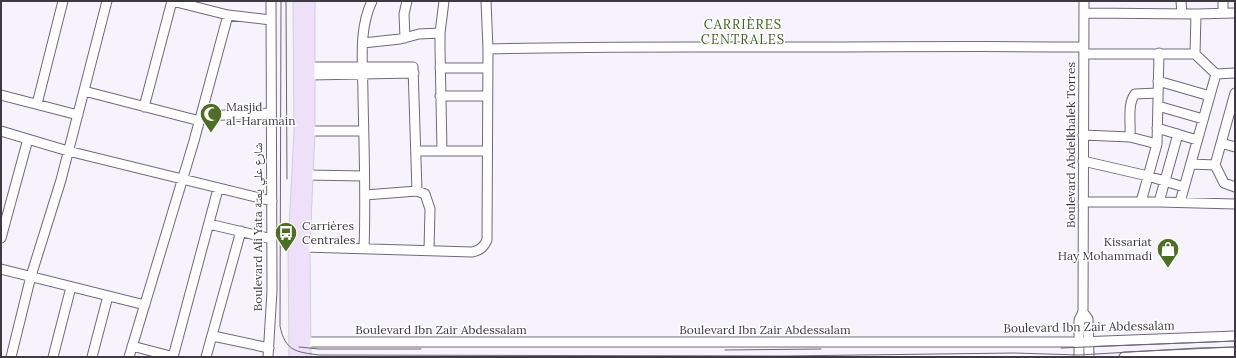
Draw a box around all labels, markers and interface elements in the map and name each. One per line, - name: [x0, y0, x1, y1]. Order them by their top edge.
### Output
- district label: CARRIÈRES CENTRALES: [701, 16, 785, 48]
- street label: Boulevard Abdelkhalek Torres: [1063, 62, 1078, 228]
- place label: Masjid al-Haramain: [226, 99, 295, 128]
- mosque icon: Masjid al-Haramain: [198, 101, 224, 134]
- street label: Boulevard Ali Yata شارع علي يعتة: [250, 143, 268, 311]
- place label: Carrières Centrales: [302, 218, 356, 247]
- bus stop icon: Carrières Centrales: [273, 220, 299, 253]
- place label: Kissariat Hay Mohammadi: [1058, 234, 1152, 263]
- shop icon: Kissariat Hay Mohammadi: [1155, 236, 1181, 269]
- street label: Boulevard Ibn Zair Abdessalam: [1003, 318, 1175, 335]
- street label: Boulevard Ibn Zair Abdessalam: [355, 322, 527, 337]
- street label: Boulevard Ibn Zair Abdessalam: [679, 322, 851, 337]

